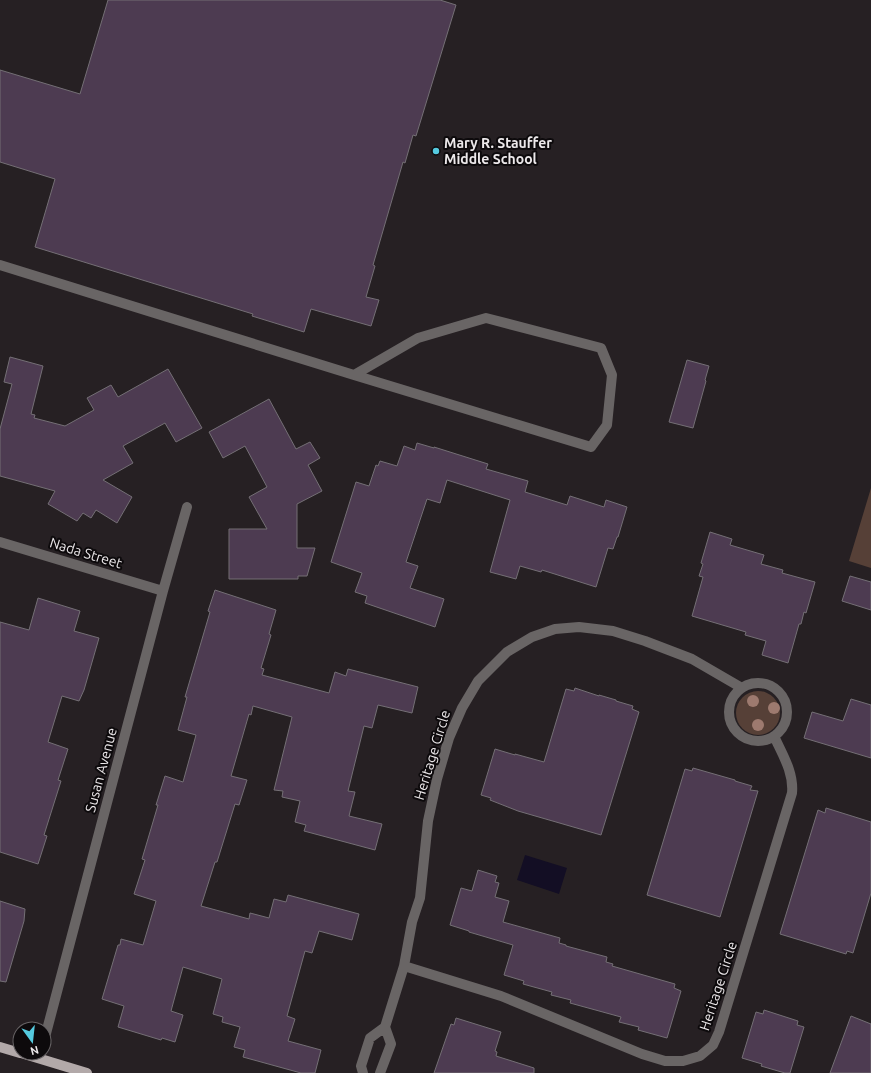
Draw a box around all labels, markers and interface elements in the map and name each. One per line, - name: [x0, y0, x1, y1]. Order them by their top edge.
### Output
- place label: Mary R. Stauffer Middle School: [444, 135, 552, 167]
- marker: Mary R. Stauffer Middle School: [431, 146, 441, 156]
- street label: Nada Street: [48, 534, 125, 572]
- street label: Heritage Circle: [411, 708, 453, 802]
- street label: Susan Avenue: [82, 726, 120, 814]
- street label: Heritage Circle: [696, 939, 740, 1033]
- north arrow: [12, 1021, 52, 1061]
- text: N: [29, 1044, 40, 1058]

